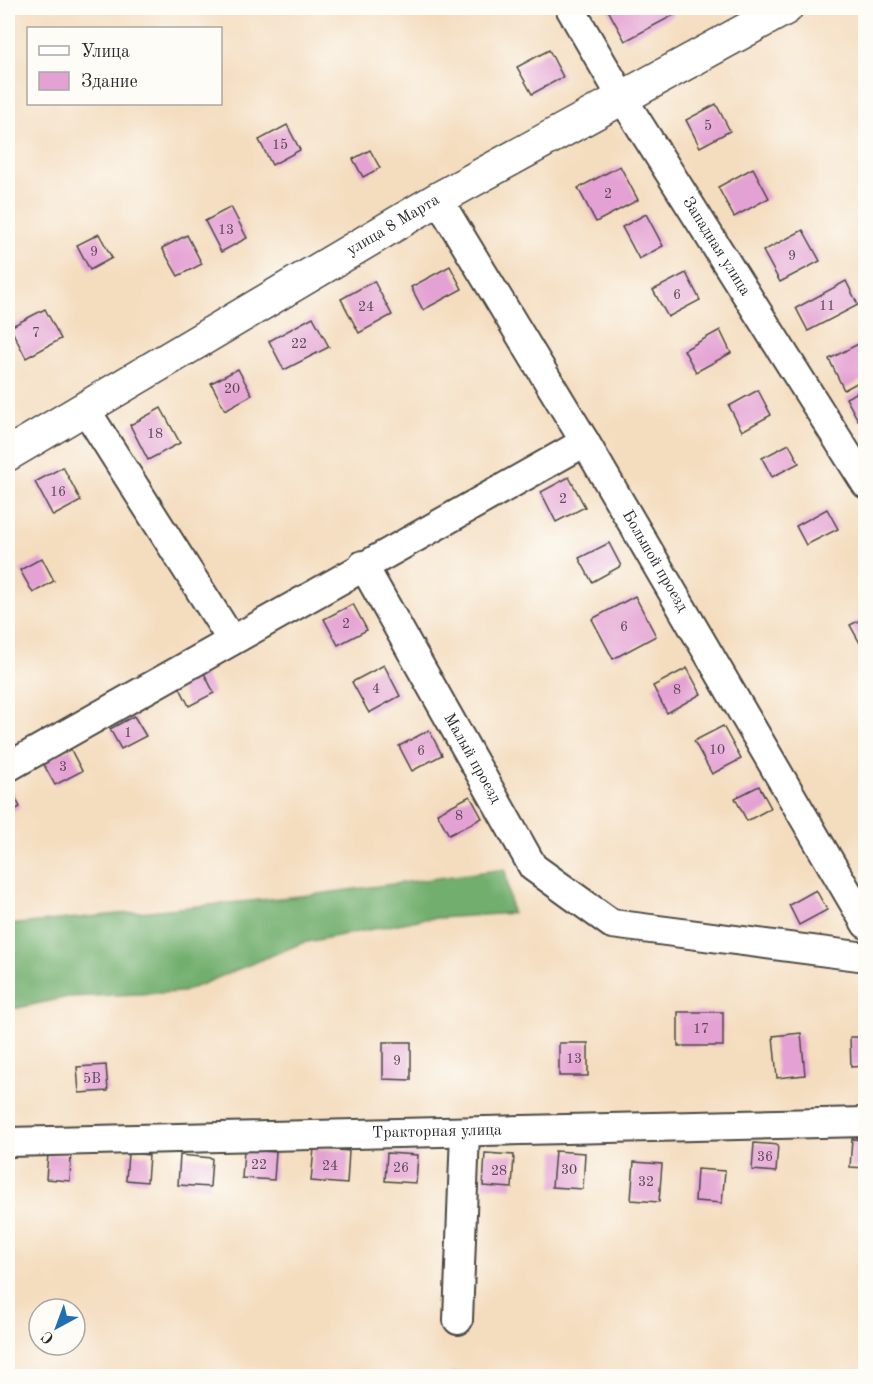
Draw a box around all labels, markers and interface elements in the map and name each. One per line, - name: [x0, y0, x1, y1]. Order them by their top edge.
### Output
- legend: [27, 27, 222, 105]
- text: Улица: [81, 43, 130, 61]
- text: Здание: [81, 73, 138, 91]
- house number: 5: [704, 119, 712, 133]
- house number: 15: [272, 138, 288, 152]
- house number: 2: [604, 187, 612, 201]
- street label: улица 8 Марта: [344, 192, 442, 259]
- street label: Западная улица: [679, 195, 753, 299]
- house number: 13: [218, 223, 234, 237]
- house number: 9: [90, 245, 98, 259]
- house number: 9: [788, 249, 796, 263]
- house number: 6: [673, 288, 681, 302]
- house number: 11: [819, 299, 835, 313]
- house number: 24: [358, 300, 374, 314]
- house number: 7: [32, 326, 40, 340]
- house number: 22: [291, 337, 307, 351]
- house number: 20: [224, 382, 240, 396]
- house number: 18: [147, 427, 163, 441]
- house number: 16: [50, 485, 66, 499]
- house number: 2: [559, 492, 567, 506]
- street label: Большой проезд: [619, 508, 690, 615]
- house number: 2: [342, 617, 350, 631]
- house number: 6: [620, 620, 628, 634]
- house number: 4: [372, 682, 380, 696]
- house number: 8: [673, 683, 681, 697]
- street label: Малый проезд: [440, 711, 504, 806]
- house number: 1: [124, 726, 132, 740]
- house number: 10: [709, 743, 725, 757]
- house number: 6: [417, 744, 425, 758]
- house number: 3: [59, 760, 67, 774]
- house number: 8: [455, 809, 463, 823]
- house number: 17: [693, 1022, 709, 1036]
- house number: 13: [566, 1052, 582, 1066]
- house number: 9: [393, 1054, 401, 1068]
- house number: 5В: [83, 1072, 101, 1086]
- street label: Тракторная улица: [372, 1122, 502, 1142]
- house number: 36: [757, 1150, 773, 1164]
- house number: 22: [251, 1158, 267, 1172]
- house number: 24: [322, 1159, 338, 1173]
- house number: 26: [393, 1161, 409, 1175]
- house number: 30: [561, 1163, 577, 1177]
- house number: 28: [491, 1164, 507, 1178]
- house number: 32: [638, 1175, 654, 1189]
- north arrow: [27, 1297, 87, 1357]
- text: С: [39, 1327, 58, 1346]

